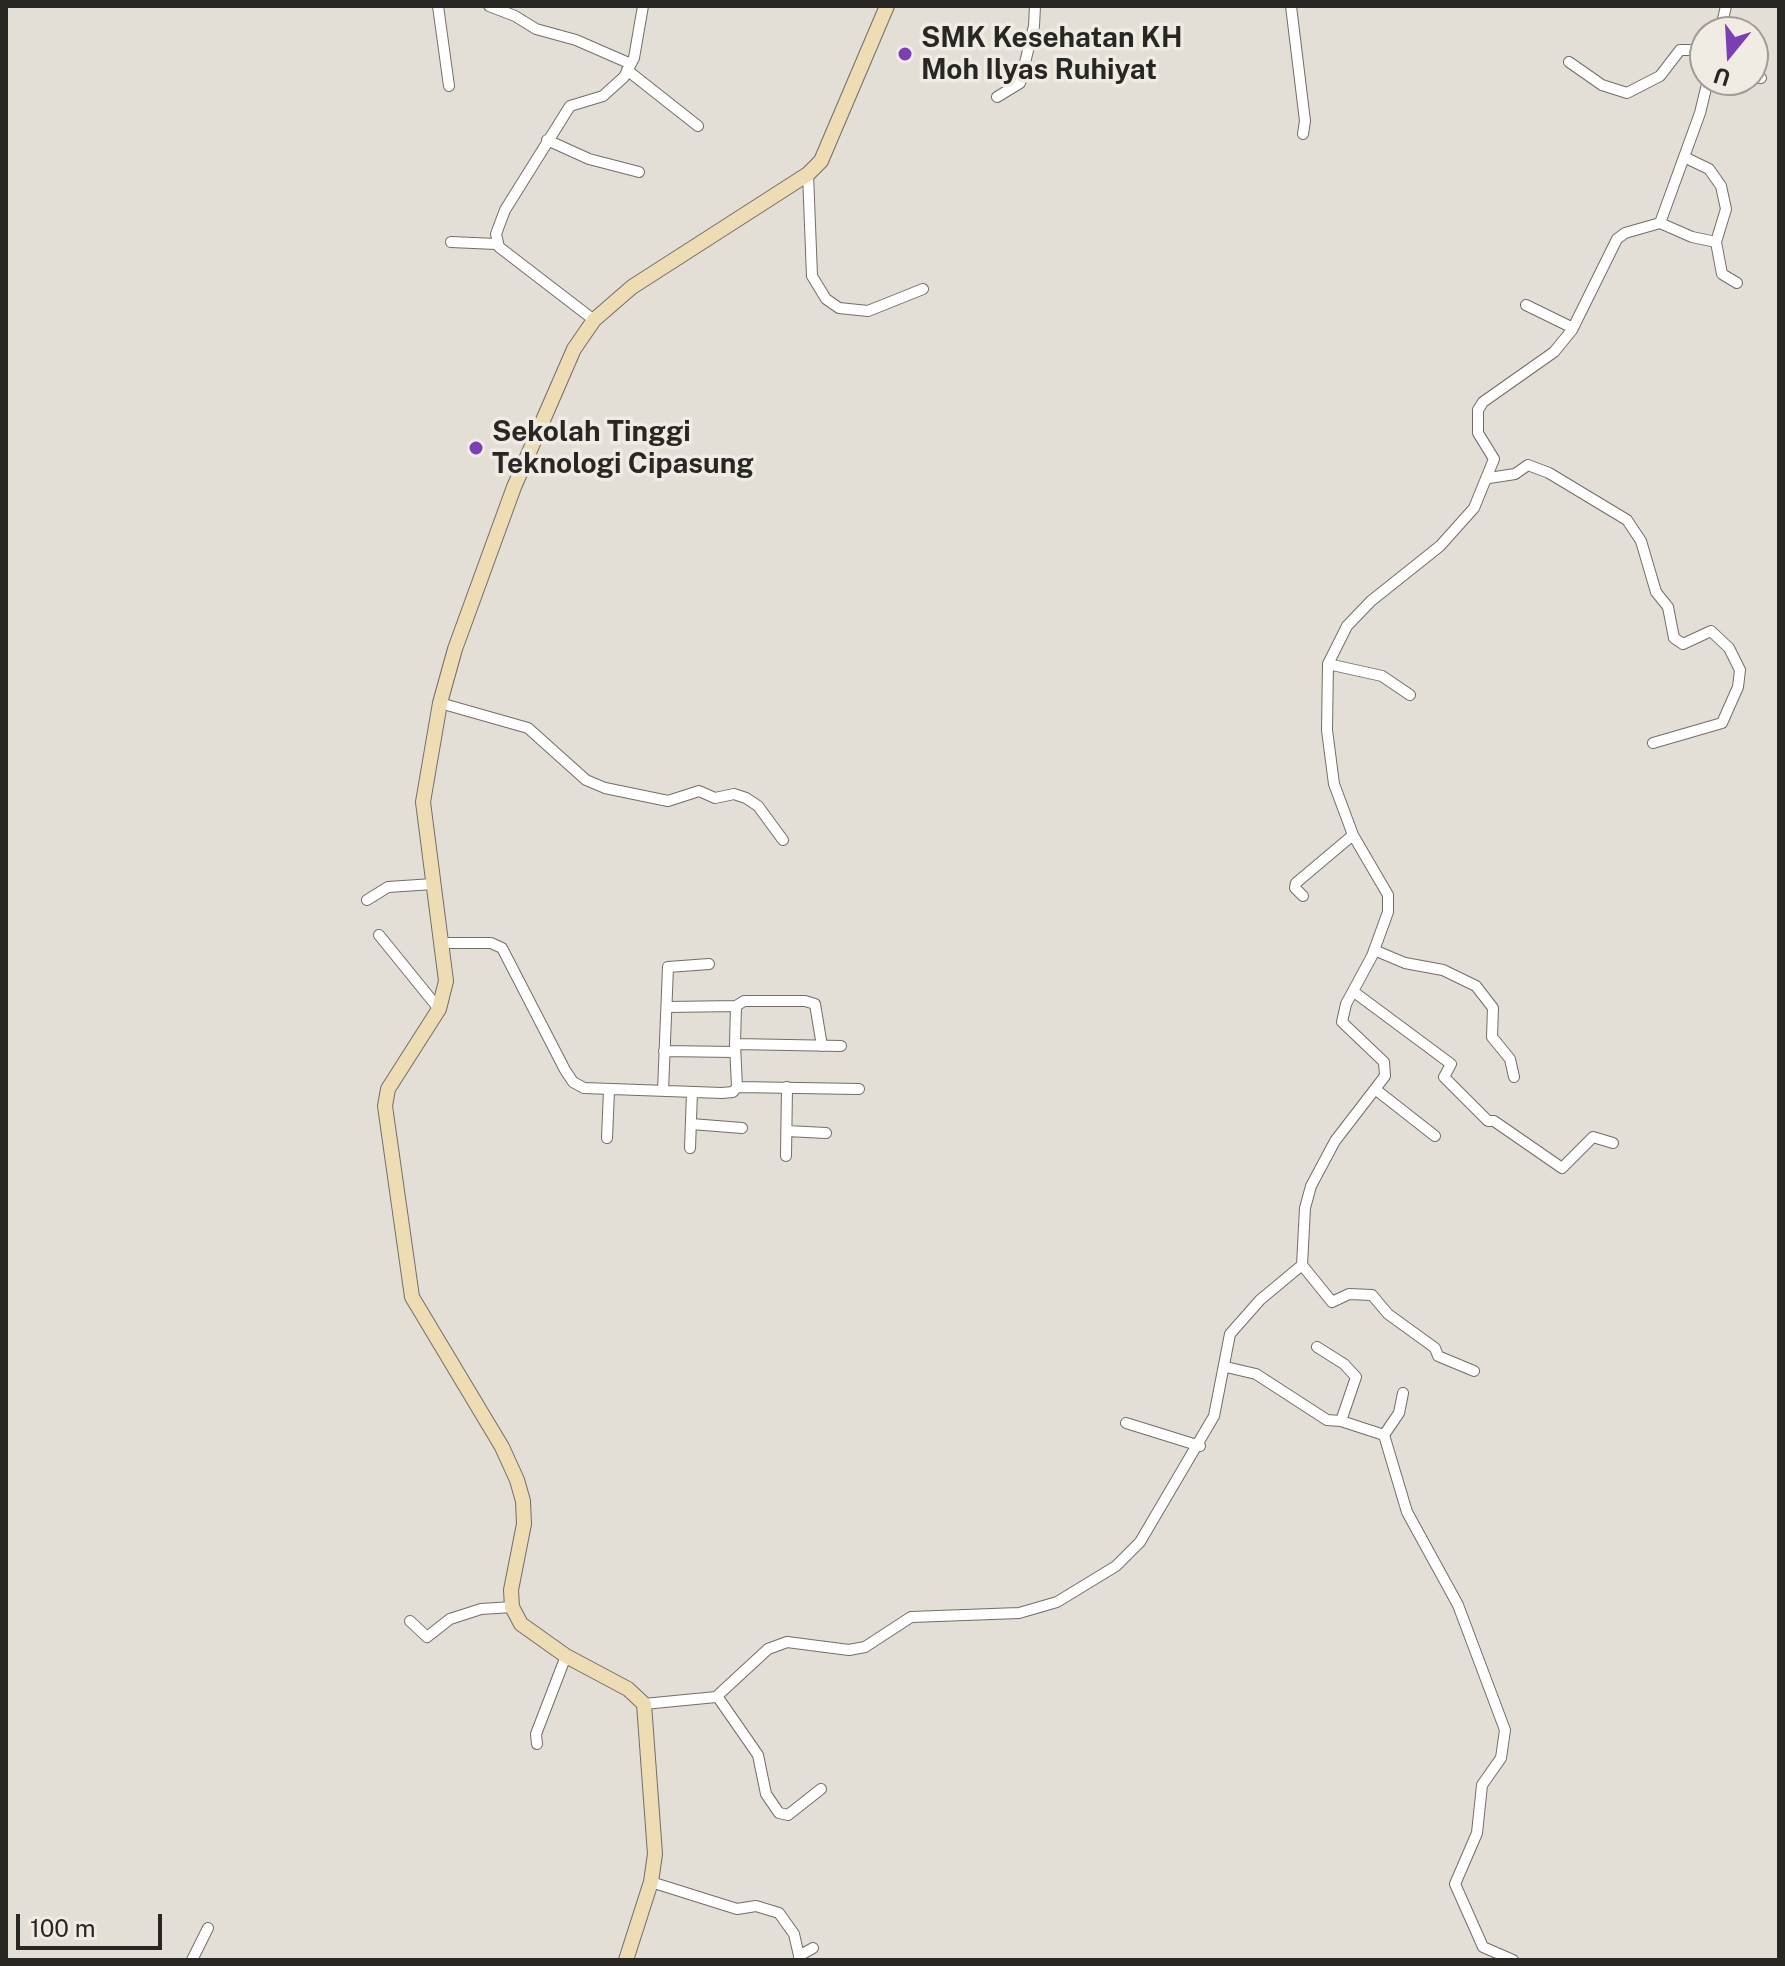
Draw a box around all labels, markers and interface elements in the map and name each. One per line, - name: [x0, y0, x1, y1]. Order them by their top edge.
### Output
- north arrow: [1689, 16, 1769, 96]
- place label: SMK Kesehatan KH Moh Ilyas Ruhiyat: [921, 21, 1182, 87]
- marker: SMK Kesehatan KH Moh Ilyas Ruhiyat: [896, 45, 914, 63]
- text: U: [1711, 62, 1734, 92]
- place label: Sekolah Tinggi Teknologi Cipasung: [492, 415, 754, 481]
- marker: Sekolah Tinggi Teknologi Cipasung: [467, 439, 485, 457]
- scale bar: [20, 1898, 166, 1948]
- text: 100 m: [30, 1914, 96, 1942]

